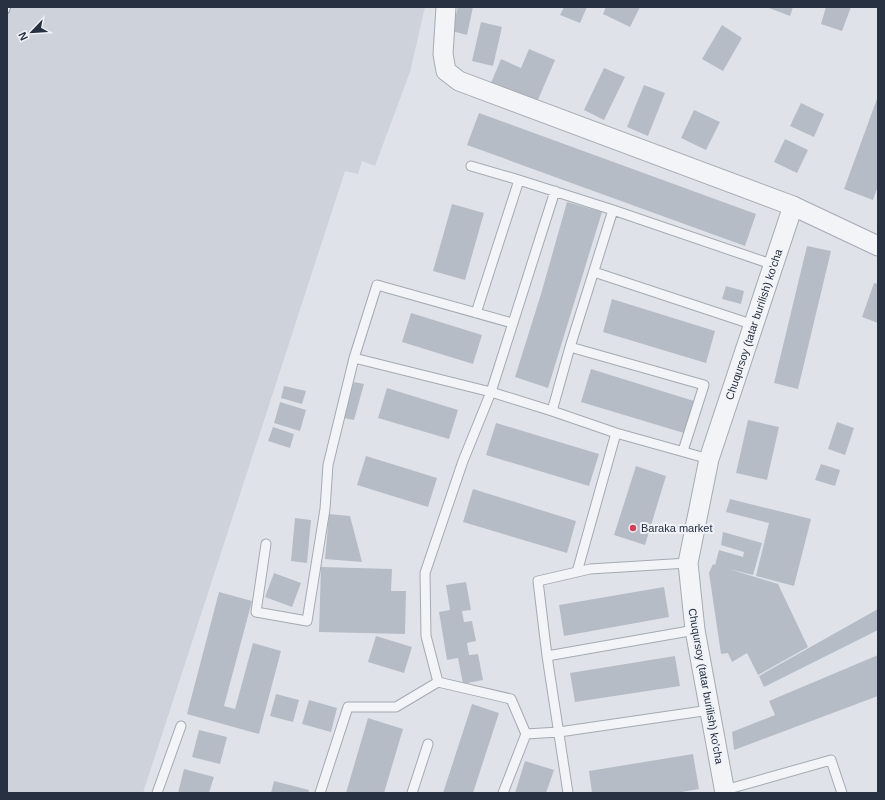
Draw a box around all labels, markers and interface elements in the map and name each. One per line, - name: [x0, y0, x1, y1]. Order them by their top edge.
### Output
- north arrow: [12, 12, 52, 52]
- text: N: [16, 30, 30, 42]
- street label: Chuqursoy (tatar burilish) ko'cha: [723, 247, 785, 401]
- place label: Baraka market: [641, 522, 713, 534]
- marker: Baraka market: [628, 523, 638, 533]
- street label: Chuqursoy (tatar burilish) ko'cha: [686, 607, 726, 766]

